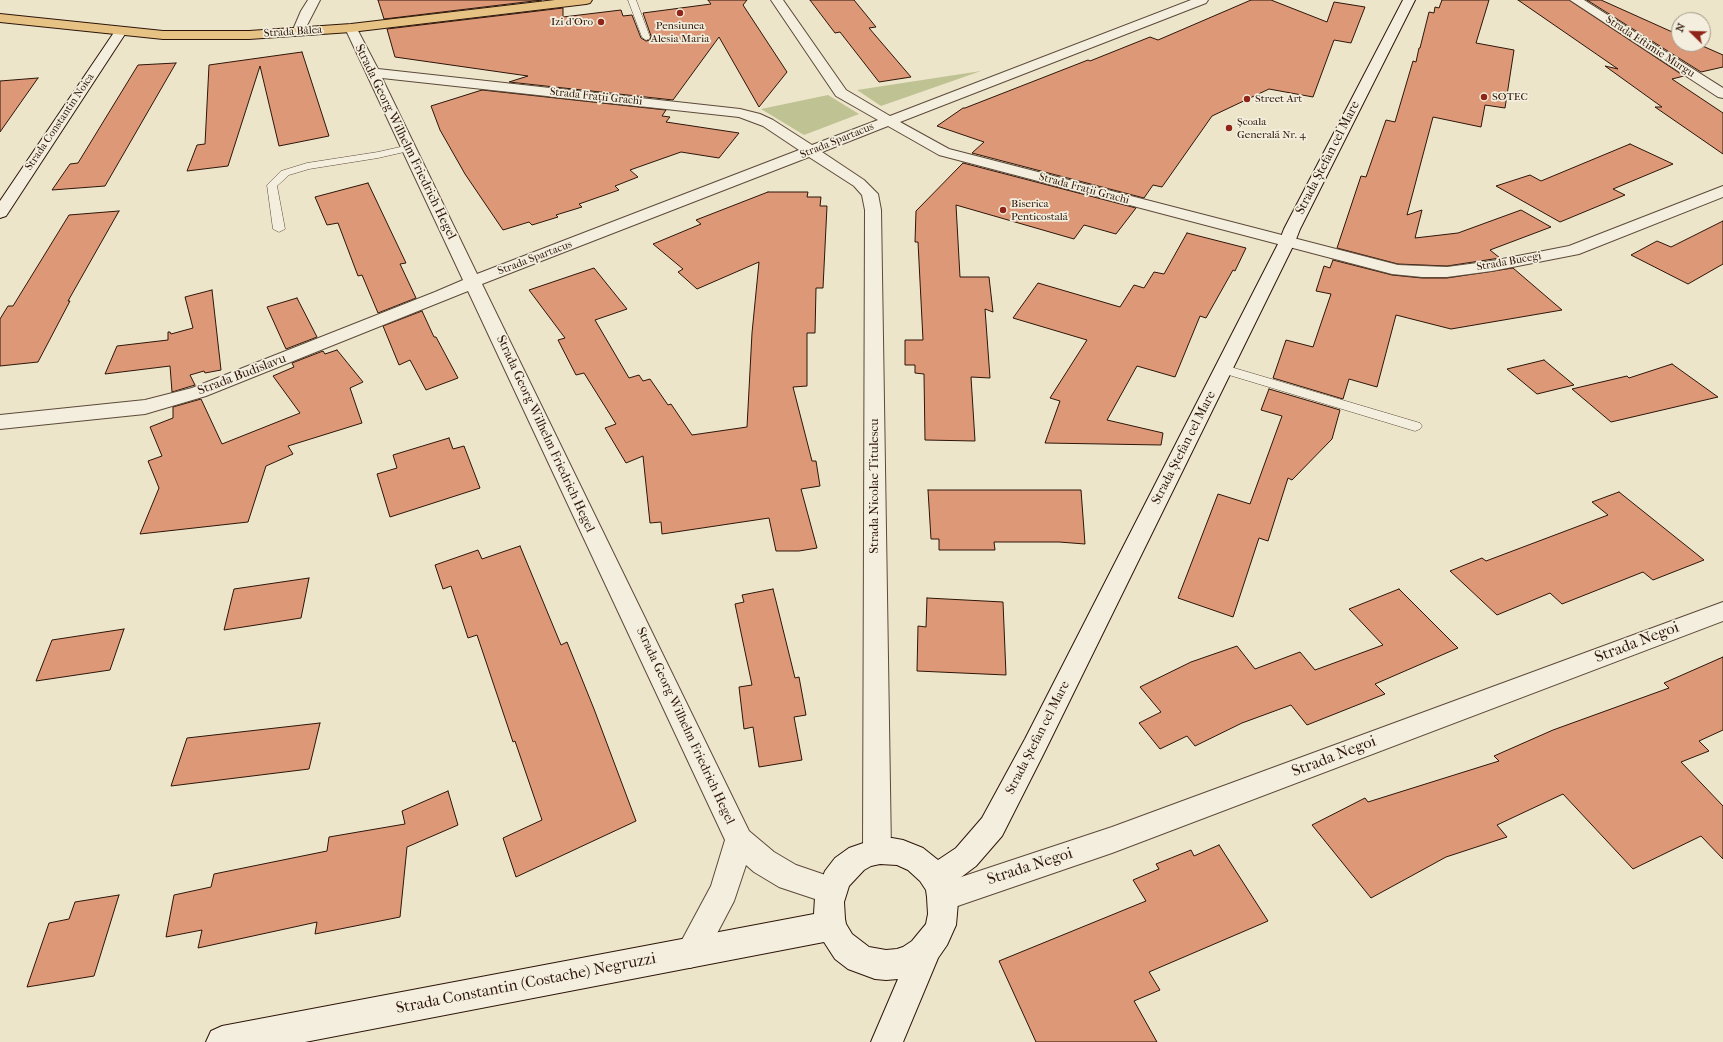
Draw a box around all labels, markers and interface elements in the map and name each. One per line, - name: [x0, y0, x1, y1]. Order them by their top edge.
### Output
- marker: Pensiunea Alesia Maria: [675, 8, 685, 18]
- north arrow: [1671, 12, 1711, 52]
- street label: Strada Eftimie Murgu: [1603, 13, 1697, 81]
- place label: Izi d'Oro: [551, 15, 593, 29]
- marker: Izi d'Oro: [596, 17, 606, 27]
- place label: Pensiunea Alesia Maria: [651, 19, 709, 45]
- text: N: [1673, 21, 1688, 34]
- street label: Strada Bâlea: [263, 23, 323, 41]
- street label: Strada Georg Wilhelm Friedrich Hegel: [351, 42, 459, 242]
- street label: Strada Constantin Noica: [23, 71, 97, 173]
- street label: Strada Frații Grachi: [549, 86, 643, 108]
- place label: SOTEC: [1492, 90, 1528, 104]
- place label: Street Art: [1255, 92, 1302, 106]
- marker: SOTEC: [1479, 92, 1489, 102]
- marker: Street Art: [1242, 94, 1252, 104]
- street label: Strada Ștefan cel Mare: [1293, 99, 1363, 217]
- place label: Școala Generală Nr. 4: [1237, 115, 1306, 141]
- street label: Strada Spartacus: [798, 120, 876, 162]
- marker: Școala Generală Nr. 4: [1224, 123, 1234, 133]
- street label: Strada Frații Grachi: [1037, 171, 1131, 207]
- place label: Biserica Penticostală: [1011, 197, 1068, 223]
- marker: Biserica Penticostală: [998, 205, 1008, 215]
- street label: Strada Spartacus: [496, 238, 574, 278]
- street label: Strada Bucegi: [1476, 250, 1542, 274]
- street label: Strada Georg Wilhelm Friedrich Hegel: [492, 333, 598, 535]
- street label: Strada Budislavu: [196, 351, 288, 399]
- street label: Strada Ștefan cel Mare: [1149, 389, 1219, 507]
- street label: Strada Nicolae Titulescu: [867, 418, 883, 554]
- street label: Strada Negoi: [1592, 618, 1682, 668]
- street label: Strada Georg Wilhelm Friedrich Hegel: [632, 625, 738, 827]
- street label: Strada Ștefan cel Mare: [1003, 679, 1073, 797]
- street label: Strada Negoi: [1289, 732, 1379, 782]
- street label: Strada Negoi: [985, 844, 1075, 890]
- street label: Strada Constantin (Costache) Negruzzi: [394, 949, 658, 1019]

